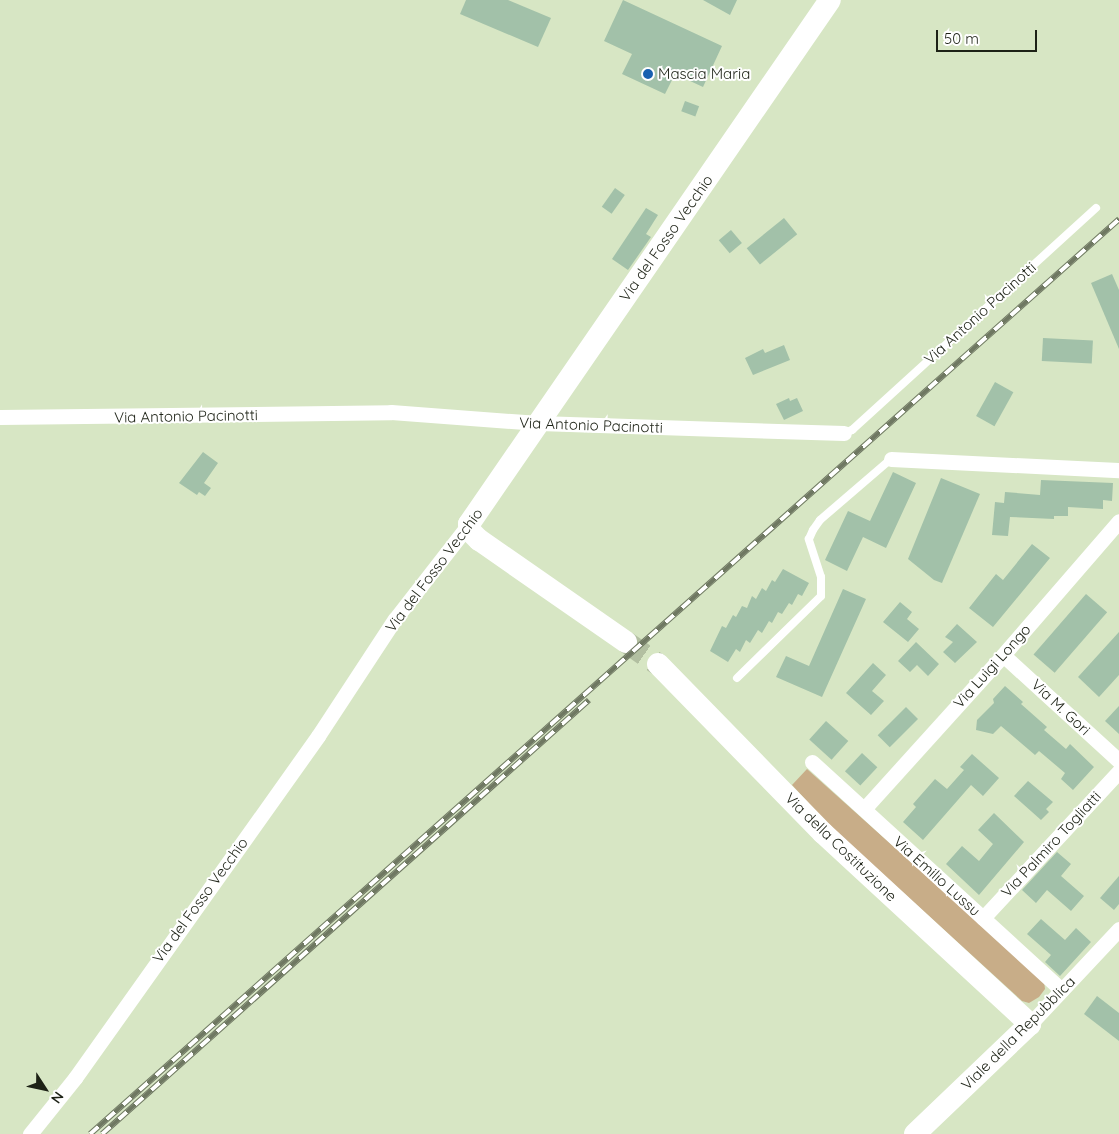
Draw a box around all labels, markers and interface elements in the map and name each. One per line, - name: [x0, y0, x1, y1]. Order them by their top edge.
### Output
- scale bar: [939, 20, 1040, 52]
- text: 50 m: [944, 29, 979, 48]
- place label: Mascia Maria: [658, 65, 750, 83]
- marker: Mascia Maria: [642, 68, 654, 80]
- street label: Via del Fosso Vecchio: [615, 171, 717, 305]
- street label: Via Antonio Pacinotti: [921, 258, 1039, 368]
- street label: Via Antonio Pacinotti: [114, 406, 258, 426]
- street label: Via Antonio Pacinotti: [519, 413, 663, 437]
- street label: Via del Fosso Vecchio: [382, 505, 486, 635]
- street label: Via Luigi Longo: [950, 620, 1034, 712]
- street label: Via M. Gori: [1028, 675, 1094, 739]
- street label: Via Palmiro Togliatti: [997, 787, 1105, 901]
- street label: Via della Costituzione: [781, 789, 901, 905]
- street label: Via Emilio Lussu: [890, 832, 984, 920]
- street label: Via del Fosso Vecchio: [148, 834, 252, 966]
- street label: Viale della Repubblica: [957, 972, 1079, 1094]
- north arrow: [20, 1064, 70, 1114]
- text: N: [47, 1088, 68, 1107]

